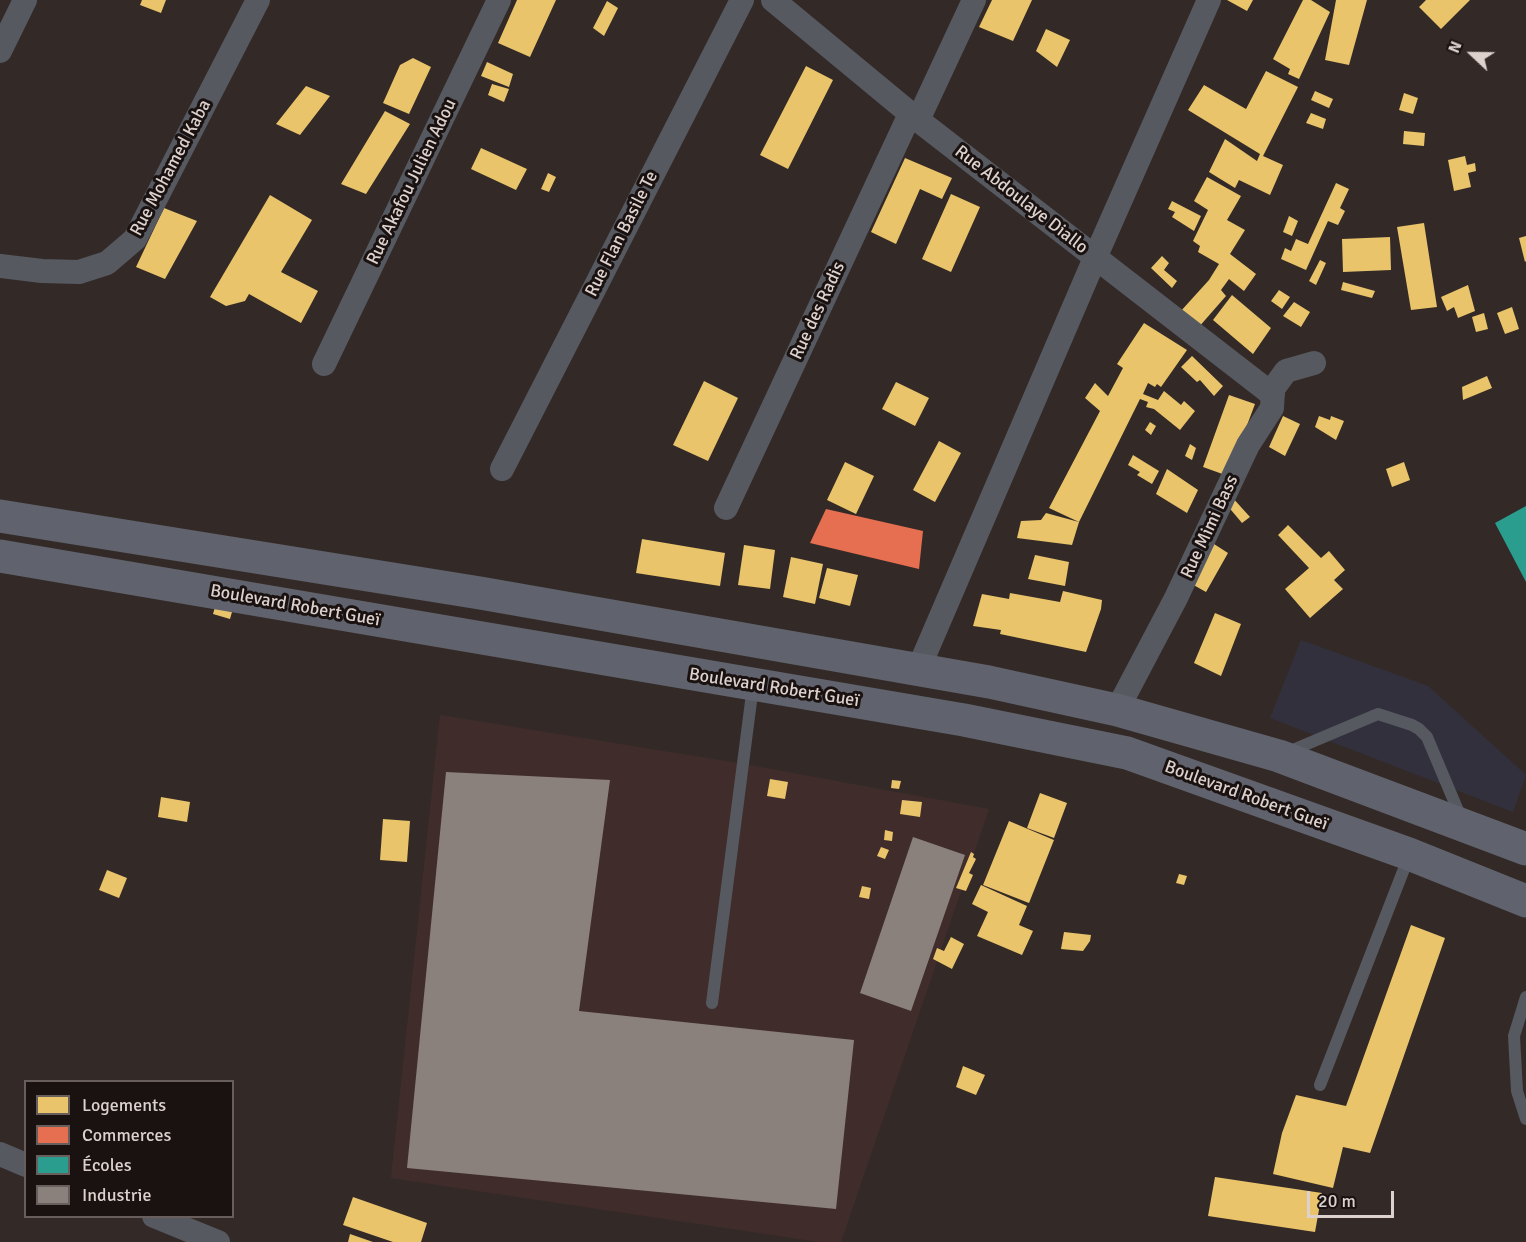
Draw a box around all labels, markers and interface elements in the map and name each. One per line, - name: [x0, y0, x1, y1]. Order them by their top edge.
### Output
- north arrow: [1442, 24, 1502, 84]
- text: N: [1444, 38, 1467, 56]
- street label: Rue Mohamed Kaba: [126, 96, 216, 240]
- street label: Rue Akafou Julien Adou: [362, 96, 462, 268]
- street label: Rue Abdoulaye Diallo: [950, 141, 1092, 259]
- street label: Rue Flan Basile Te: [581, 168, 663, 300]
- street label: Rue des Radis: [786, 259, 850, 363]
- street label: Rue Mimi Bass: [1177, 472, 1243, 582]
- street label: Boulevard Robert Gueï: [208, 580, 382, 632]
- street label: Boulevard Robert Gueï: [687, 664, 861, 712]
- street label: Boulevard Robert Gueï: [1161, 756, 1331, 836]
- legend: [24, 1080, 234, 1218]
- text: Logements: [82, 1094, 166, 1116]
- text: Commerces: [82, 1124, 171, 1146]
- text: Écoles: [82, 1154, 132, 1176]
- scale bar: [1310, 1179, 1397, 1217]
- text: Industrie: [82, 1184, 152, 1206]
- text: 20 m: [1318, 1190, 1356, 1212]

